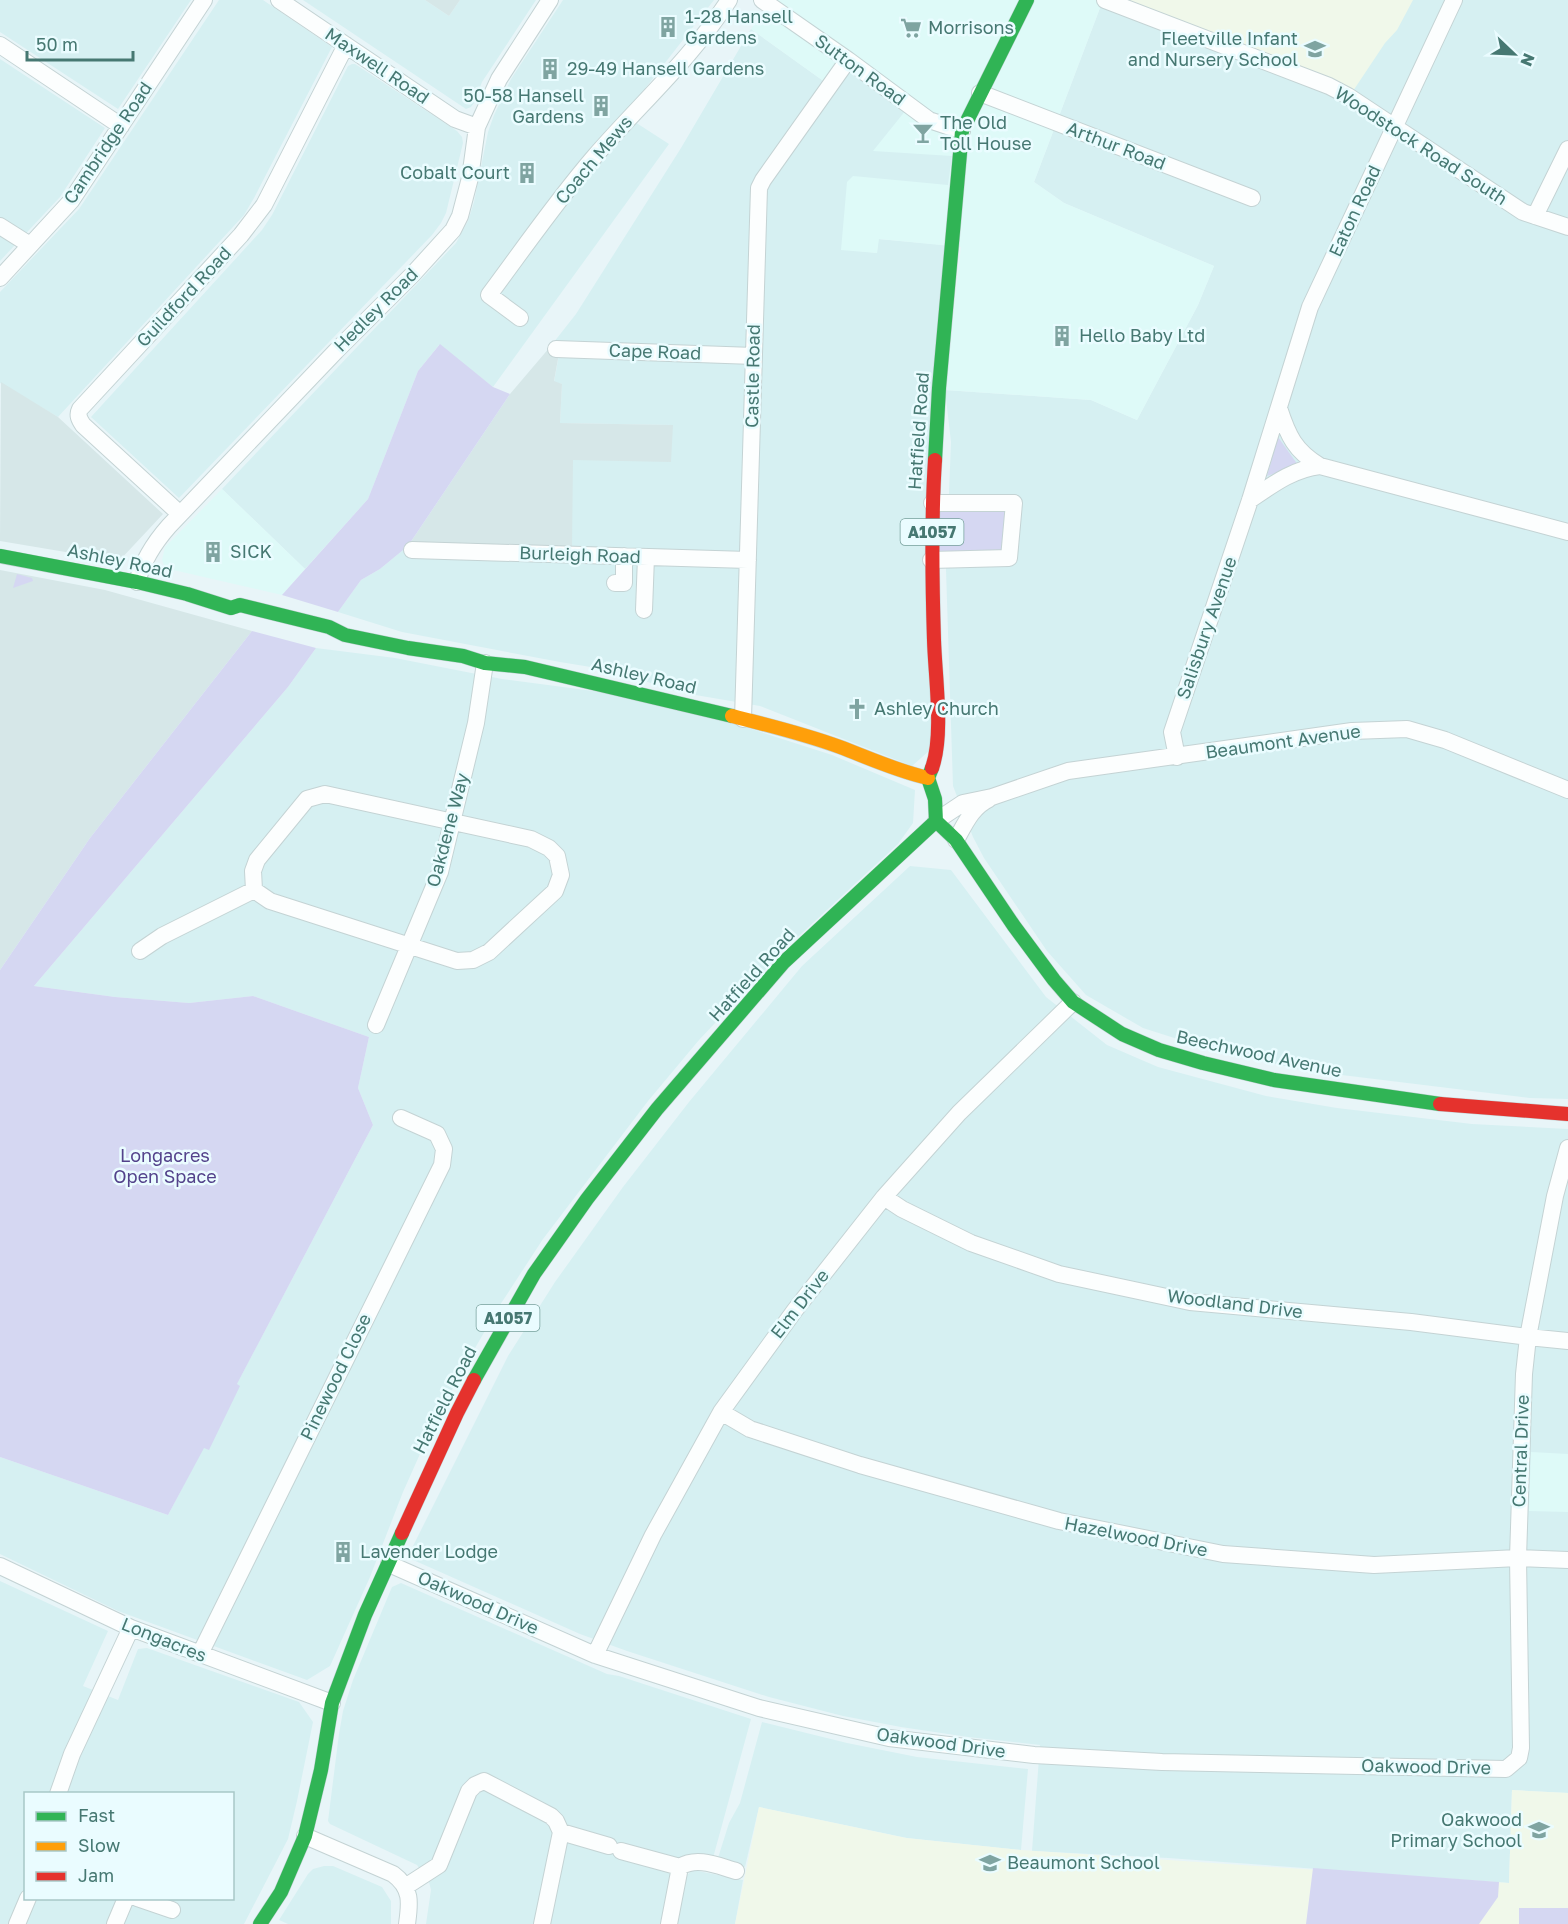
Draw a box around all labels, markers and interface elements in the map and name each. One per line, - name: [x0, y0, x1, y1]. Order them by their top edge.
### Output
- place label: 1-28 Hansell Gardens: [685, 5, 793, 48]
- building icon: 1-28 Hansell Gardens: [656, 15, 680, 39]
- supermarket icon: Morrisons: [899, 16, 923, 40]
- place label: Morrisons: [928, 16, 1014, 38]
- street label: Maxwell Road: [321, 22, 434, 108]
- scale bar: [27, 24, 134, 62]
- north arrow: [1484, 24, 1544, 84]
- place label: Fleetville Infant and Nursery School: [1128, 27, 1298, 70]
- street label: Sutton Road: [811, 29, 910, 110]
- text: 50 m: [36, 33, 78, 55]
- school or university icon: Fleetville Infant and Nursery School: [1303, 37, 1327, 61]
- text: N: [1516, 50, 1539, 69]
- building icon: 29-49 Hansell Gardens: [538, 57, 562, 81]
- place label: 29-49 Hansell Gardens: [567, 57, 764, 79]
- street label: Cambridge Road: [58, 77, 156, 208]
- street label: Woodstock Road South: [1331, 81, 1512, 209]
- place label: 50-58 Hansell Gardens: [463, 84, 584, 127]
- building icon: 50-58 Hansell Gardens: [589, 94, 613, 118]
- street label: Coach Mews: [550, 111, 637, 208]
- place label: The Old Toll House: [940, 111, 1032, 154]
- street label: Arthur Road: [1064, 116, 1169, 174]
- bar icon: The Old Toll House: [911, 121, 935, 145]
- place label: Cobalt Court: [400, 161, 510, 183]
- building icon: Cobalt Court: [515, 161, 539, 185]
- street label: Eaton Road: [1323, 161, 1385, 260]
- street label: Guildford Road: [131, 242, 235, 351]
- street label: Hedley Road: [329, 263, 422, 356]
- street label: Castle Road: [740, 324, 764, 428]
- building icon: Hello Baby Ltd: [1050, 324, 1074, 348]
- place label: Hello Baby Ltd: [1079, 324, 1205, 346]
- street label: Cape Road: [608, 338, 702, 364]
- street label: Hatfield Road: [903, 371, 933, 491]
- road number: A1057: [900, 519, 964, 545]
- street label: Ashley Road: [66, 538, 175, 582]
- building icon: SICK: [201, 540, 225, 564]
- place label: SICK: [230, 540, 272, 562]
- street label: Burleigh Road: [519, 541, 641, 567]
- street label: Salisbury Avenue: [1171, 553, 1241, 702]
- street label: Ashley Road: [590, 652, 699, 698]
- church icon: Ashley Church: [845, 697, 869, 721]
- place label: Ashley Church: [874, 697, 999, 719]
- street label: Beaumont Avenue: [1204, 719, 1362, 763]
- street label: Oakdene Way: [421, 770, 473, 889]
- street label: Hatfield Road: [704, 923, 799, 1026]
- street label: Beechwood Avenue: [1174, 1025, 1344, 1081]
- park label: Longacres Open Space: [113, 1144, 217, 1187]
- street label: Elm Drive: [765, 1264, 833, 1342]
- street label: Woodland Drive: [1166, 1284, 1304, 1322]
- road number: A1057: [476, 1305, 540, 1331]
- street label: Pinewood Close: [295, 1310, 375, 1443]
- street label: Hatfield Road: [408, 1342, 481, 1457]
- street label: Central Drive: [1507, 1394, 1533, 1508]
- street label: Hazelwood Drive: [1063, 1511, 1210, 1561]
- building icon: Lavender Lodge: [331, 1540, 355, 1564]
- place label: Lavender Lodge: [360, 1540, 498, 1562]
- street label: Oakwood Drive: [415, 1566, 542, 1639]
- street label: Longacres: [119, 1612, 210, 1666]
- street label: Oakwood Drive: [875, 1722, 1007, 1762]
- street label: Oakwood Drive: [1361, 1754, 1491, 1778]
- legend: [24, 1792, 234, 1900]
- text: Fast: [78, 1804, 115, 1826]
- place label: Oakwood Primary School: [1390, 1808, 1522, 1851]
- school or university icon: Oakwood Primary School: [1527, 1818, 1551, 1842]
- text: Slow: [78, 1834, 121, 1856]
- school or university icon: Beaumont School: [978, 1851, 1002, 1875]
- place label: Beaumont School: [1007, 1851, 1160, 1873]
- text: Jam: [78, 1864, 114, 1886]

